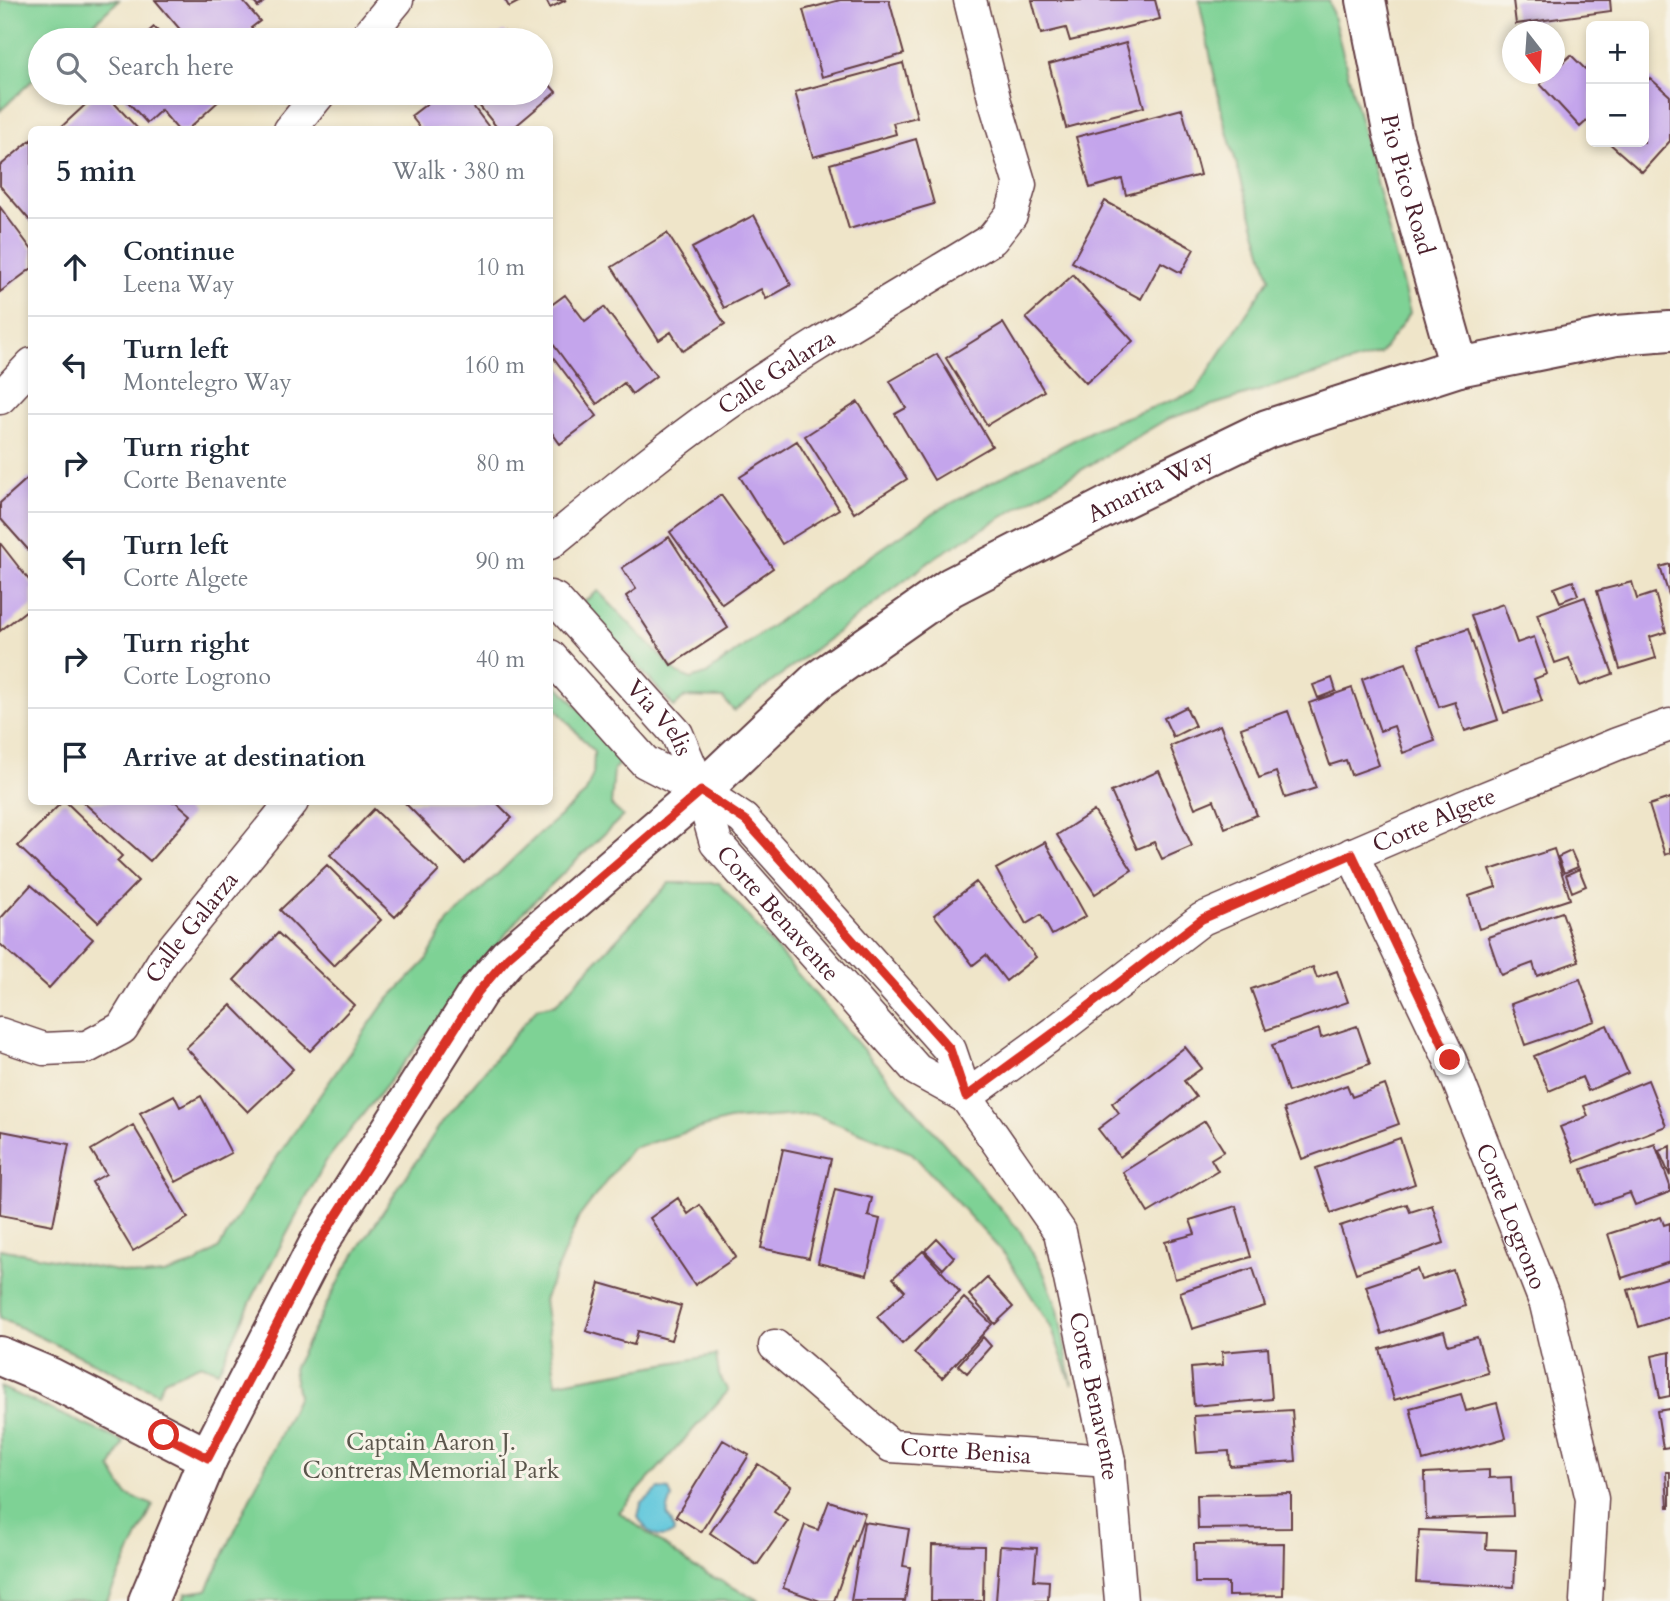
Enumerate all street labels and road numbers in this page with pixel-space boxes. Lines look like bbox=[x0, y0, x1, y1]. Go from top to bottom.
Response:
street label: Pio Pico Road bbox=[1373, 111, 1443, 259]
street label: Calle Galarza bbox=[711, 321, 842, 422]
street label: Amarita Way bbox=[1081, 441, 1219, 531]
street label: Via Velis bbox=[619, 672, 701, 761]
street label: Corte Algete bbox=[1367, 779, 1501, 860]
street label: Corte Benavente bbox=[709, 838, 847, 988]
street label: Calle Galarza bbox=[137, 864, 246, 989]
street label: Corte Logrono bbox=[1468, 1138, 1555, 1294]
street label: Corte Benavente bbox=[1061, 1309, 1127, 1482]
street label: Corte Benisa bbox=[899, 1430, 1033, 1472]

